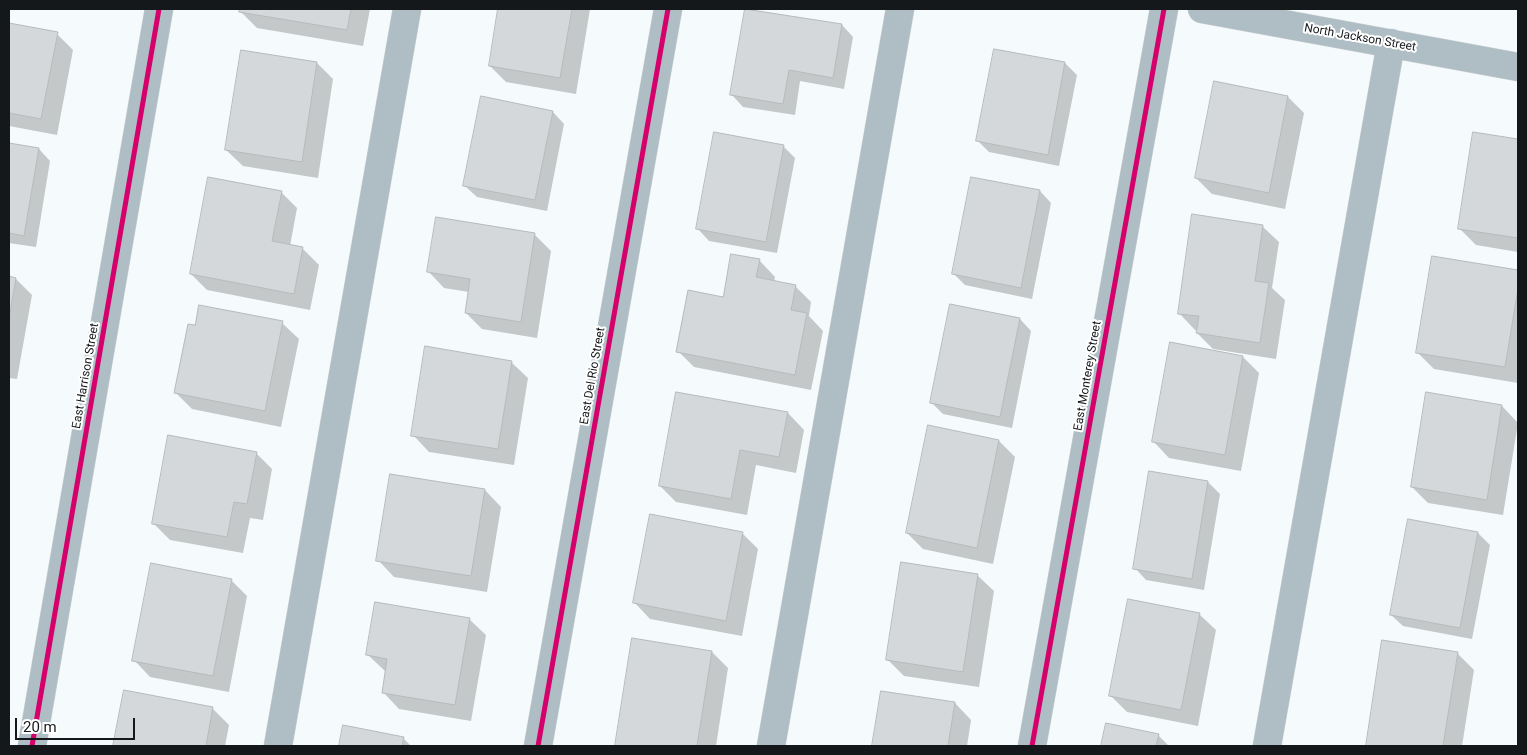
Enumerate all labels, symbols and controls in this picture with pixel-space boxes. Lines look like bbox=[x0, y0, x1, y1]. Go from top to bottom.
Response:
street label: North Jackson Street bbox=[1303, 21, 1417, 55]
street label: East Monterey Street bbox=[1071, 320, 1105, 432]
street label: East Harrison Street bbox=[70, 322, 102, 430]
street label: East Del Rio Street bbox=[577, 326, 609, 426]
scale bar bbox=[18, 708, 138, 740]
text: 20 m bbox=[23, 718, 57, 736]

